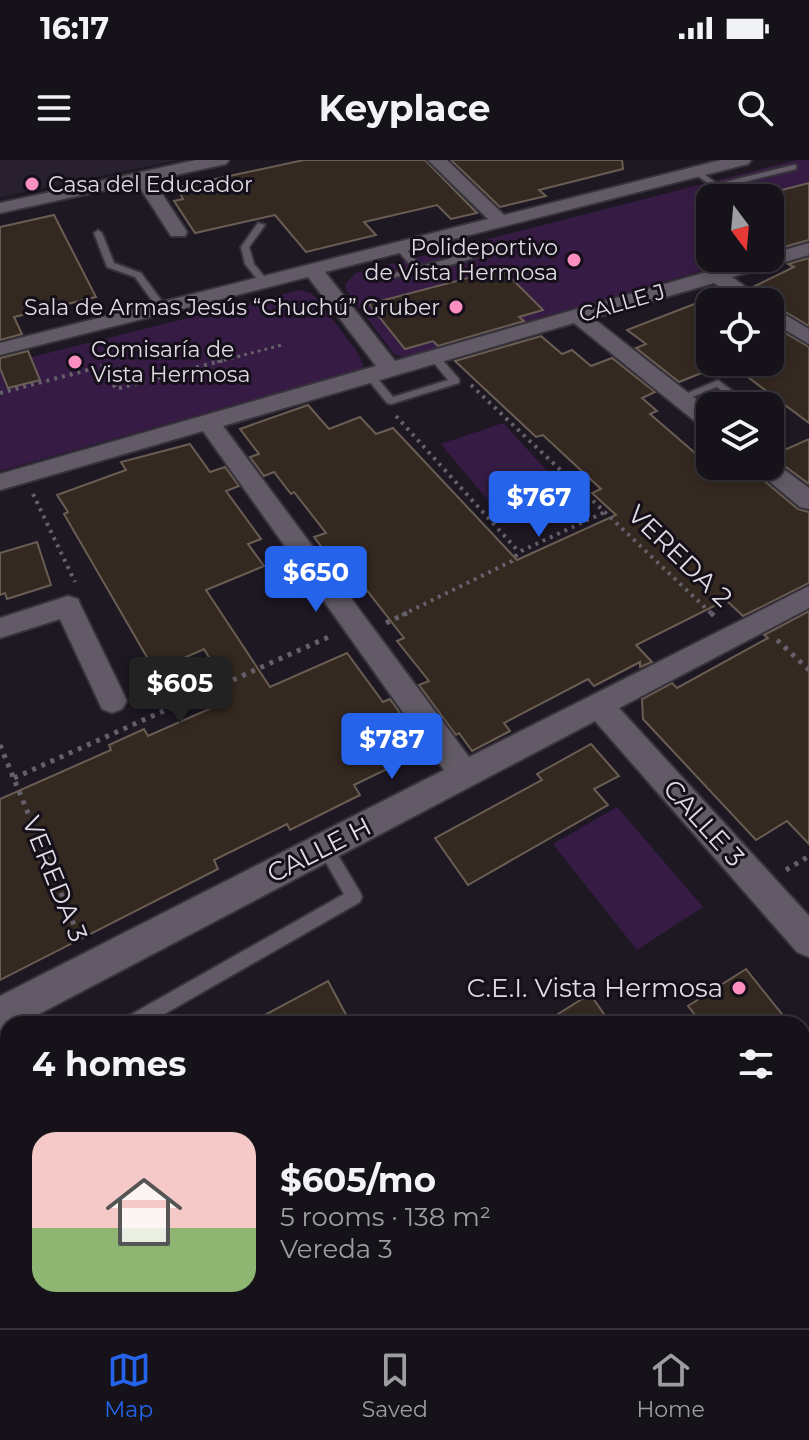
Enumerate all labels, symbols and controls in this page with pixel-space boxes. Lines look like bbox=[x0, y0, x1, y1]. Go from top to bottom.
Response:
text: 16:17 bbox=[40, 10, 109, 47]
icon: menu bbox=[32, 86, 76, 130]
text: Keyplace bbox=[319, 86, 490, 130]
icon: search bbox=[733, 86, 777, 130]
place label: Casa del Educador bbox=[48, 171, 253, 198]
marker: Casa del Educador bbox=[23, 175, 41, 193]
north arrow bbox=[696, 184, 784, 272]
map controls bbox=[696, 184, 784, 480]
place label: Polideportivo de Vista Hermosa bbox=[364, 234, 558, 286]
marker: Polideportivo de Vista Hermosa bbox=[565, 251, 583, 269]
street label: CALLE J bbox=[576, 278, 668, 328]
button: locate bbox=[696, 288, 784, 376]
place label: Sala de Armas Jesús “Chuchú” Gruber bbox=[24, 294, 440, 321]
marker: Sala de Armas Jesús “Chuchú” Gruber bbox=[447, 298, 465, 316]
place label: Comisaría de Vista Hermosa bbox=[91, 336, 251, 388]
marker: Comisaría de Vista Hermosa bbox=[66, 353, 84, 371]
button: layers bbox=[696, 392, 784, 480]
pin: $767 bbox=[492, 471, 586, 539]
text: $767 bbox=[507, 481, 571, 513]
street label: VEREDA 2 bbox=[621, 498, 739, 614]
pin: $650 bbox=[269, 546, 363, 614]
text: $650 bbox=[283, 556, 349, 588]
pin: $605 bbox=[133, 657, 227, 725]
text: $605 bbox=[147, 667, 213, 699]
pin: $787 bbox=[345, 713, 439, 781]
text: $787 bbox=[359, 723, 425, 755]
street label: CALLE 3 bbox=[657, 773, 751, 873]
street label: CALLE H bbox=[262, 810, 376, 890]
street label: VEREDA 3 bbox=[15, 811, 95, 947]
place label: C.E.I. Vista Hermosa bbox=[467, 972, 723, 1004]
marker: C.E.I. Vista Hermosa bbox=[730, 979, 748, 997]
icon: filters bbox=[734, 1042, 778, 1086]
text: 4 homes bbox=[32, 1043, 186, 1085]
text: $605/mo bbox=[280, 1159, 436, 1201]
icon: home bbox=[96, 1164, 192, 1260]
text: 5 rooms · 138 m² bbox=[280, 1201, 491, 1233]
text: Vereda 3 bbox=[280, 1233, 393, 1265]
tab: Map bbox=[104, 1348, 153, 1423]
tab: Saved bbox=[362, 1348, 428, 1423]
tab: Home bbox=[636, 1348, 705, 1423]

